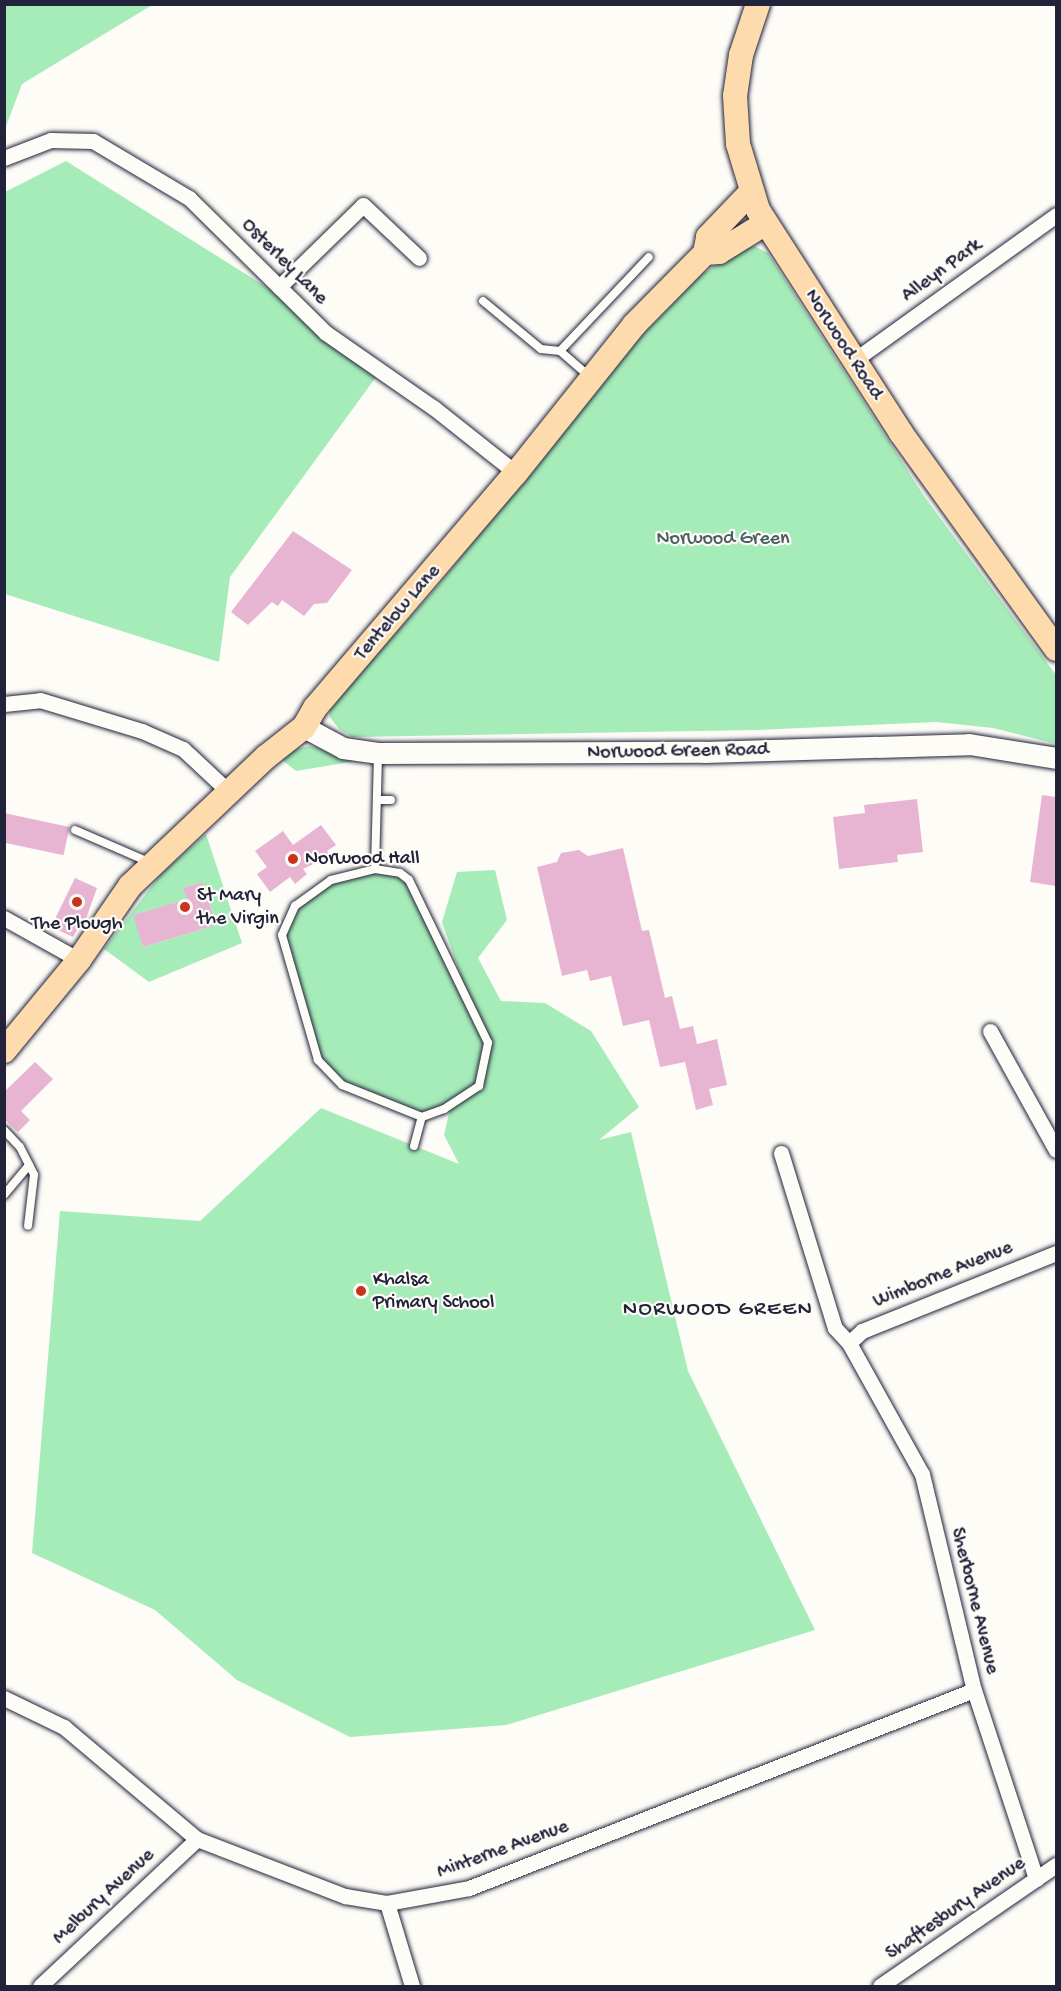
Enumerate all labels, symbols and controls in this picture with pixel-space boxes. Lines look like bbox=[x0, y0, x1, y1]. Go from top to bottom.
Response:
street label: Osterley Lane bbox=[236, 214, 332, 310]
street label: Alleyn Park bbox=[897, 234, 987, 308]
street label: Norwood Road bbox=[798, 285, 888, 405]
park label: Norwood Green bbox=[656, 527, 790, 551]
street label: Tentelow Lane bbox=[350, 560, 446, 666]
street label: Norwood Green Road bbox=[587, 738, 769, 766]
place label: Norwood Hall bbox=[305, 847, 420, 871]
marker: Norwood Hall bbox=[286, 852, 300, 866]
place label: St Mary the Virgin bbox=[197, 884, 279, 931]
marker: The Plough bbox=[70, 895, 84, 909]
marker: St Mary the Virgin bbox=[178, 900, 192, 914]
place label: The Plough bbox=[32, 912, 122, 936]
street label: Wimborne Avenue bbox=[870, 1236, 1016, 1314]
place label: Khalsa Primary School bbox=[373, 1268, 494, 1315]
marker: Khalsa Primary School bbox=[354, 1284, 368, 1298]
district label: NORWOOD GREEN bbox=[623, 1298, 813, 1324]
street label: Sherborne Avenue bbox=[944, 1525, 1004, 1677]
street label: Minterne Avenue bbox=[434, 1815, 572, 1885]
street label: Melbury Avenue bbox=[48, 1844, 160, 1950]
street label: Shaftesbury Avenue bbox=[882, 1852, 1030, 1966]

